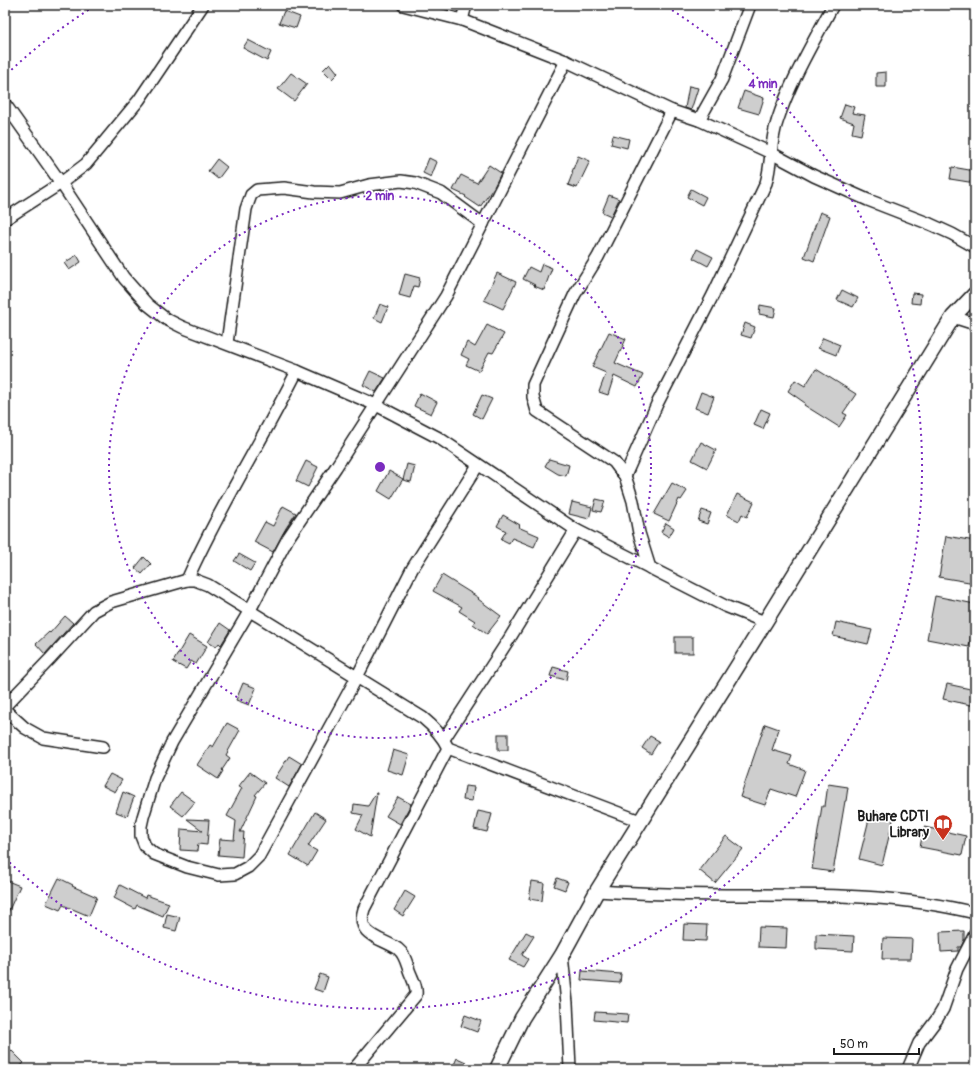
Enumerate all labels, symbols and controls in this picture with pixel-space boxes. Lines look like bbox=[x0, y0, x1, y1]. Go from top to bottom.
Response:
text: 4 min bbox=[747, 77, 778, 92]
text: 2 min bbox=[366, 189, 395, 204]
centre of rings bbox=[373, 460, 387, 474]
place label: Buhare CDTI Library bbox=[857, 808, 929, 841]
library icon: Buhare CDTI Library bbox=[932, 813, 954, 841]
scale bar bbox=[834, 1030, 919, 1056]
text: 50 m bbox=[840, 1037, 868, 1052]

